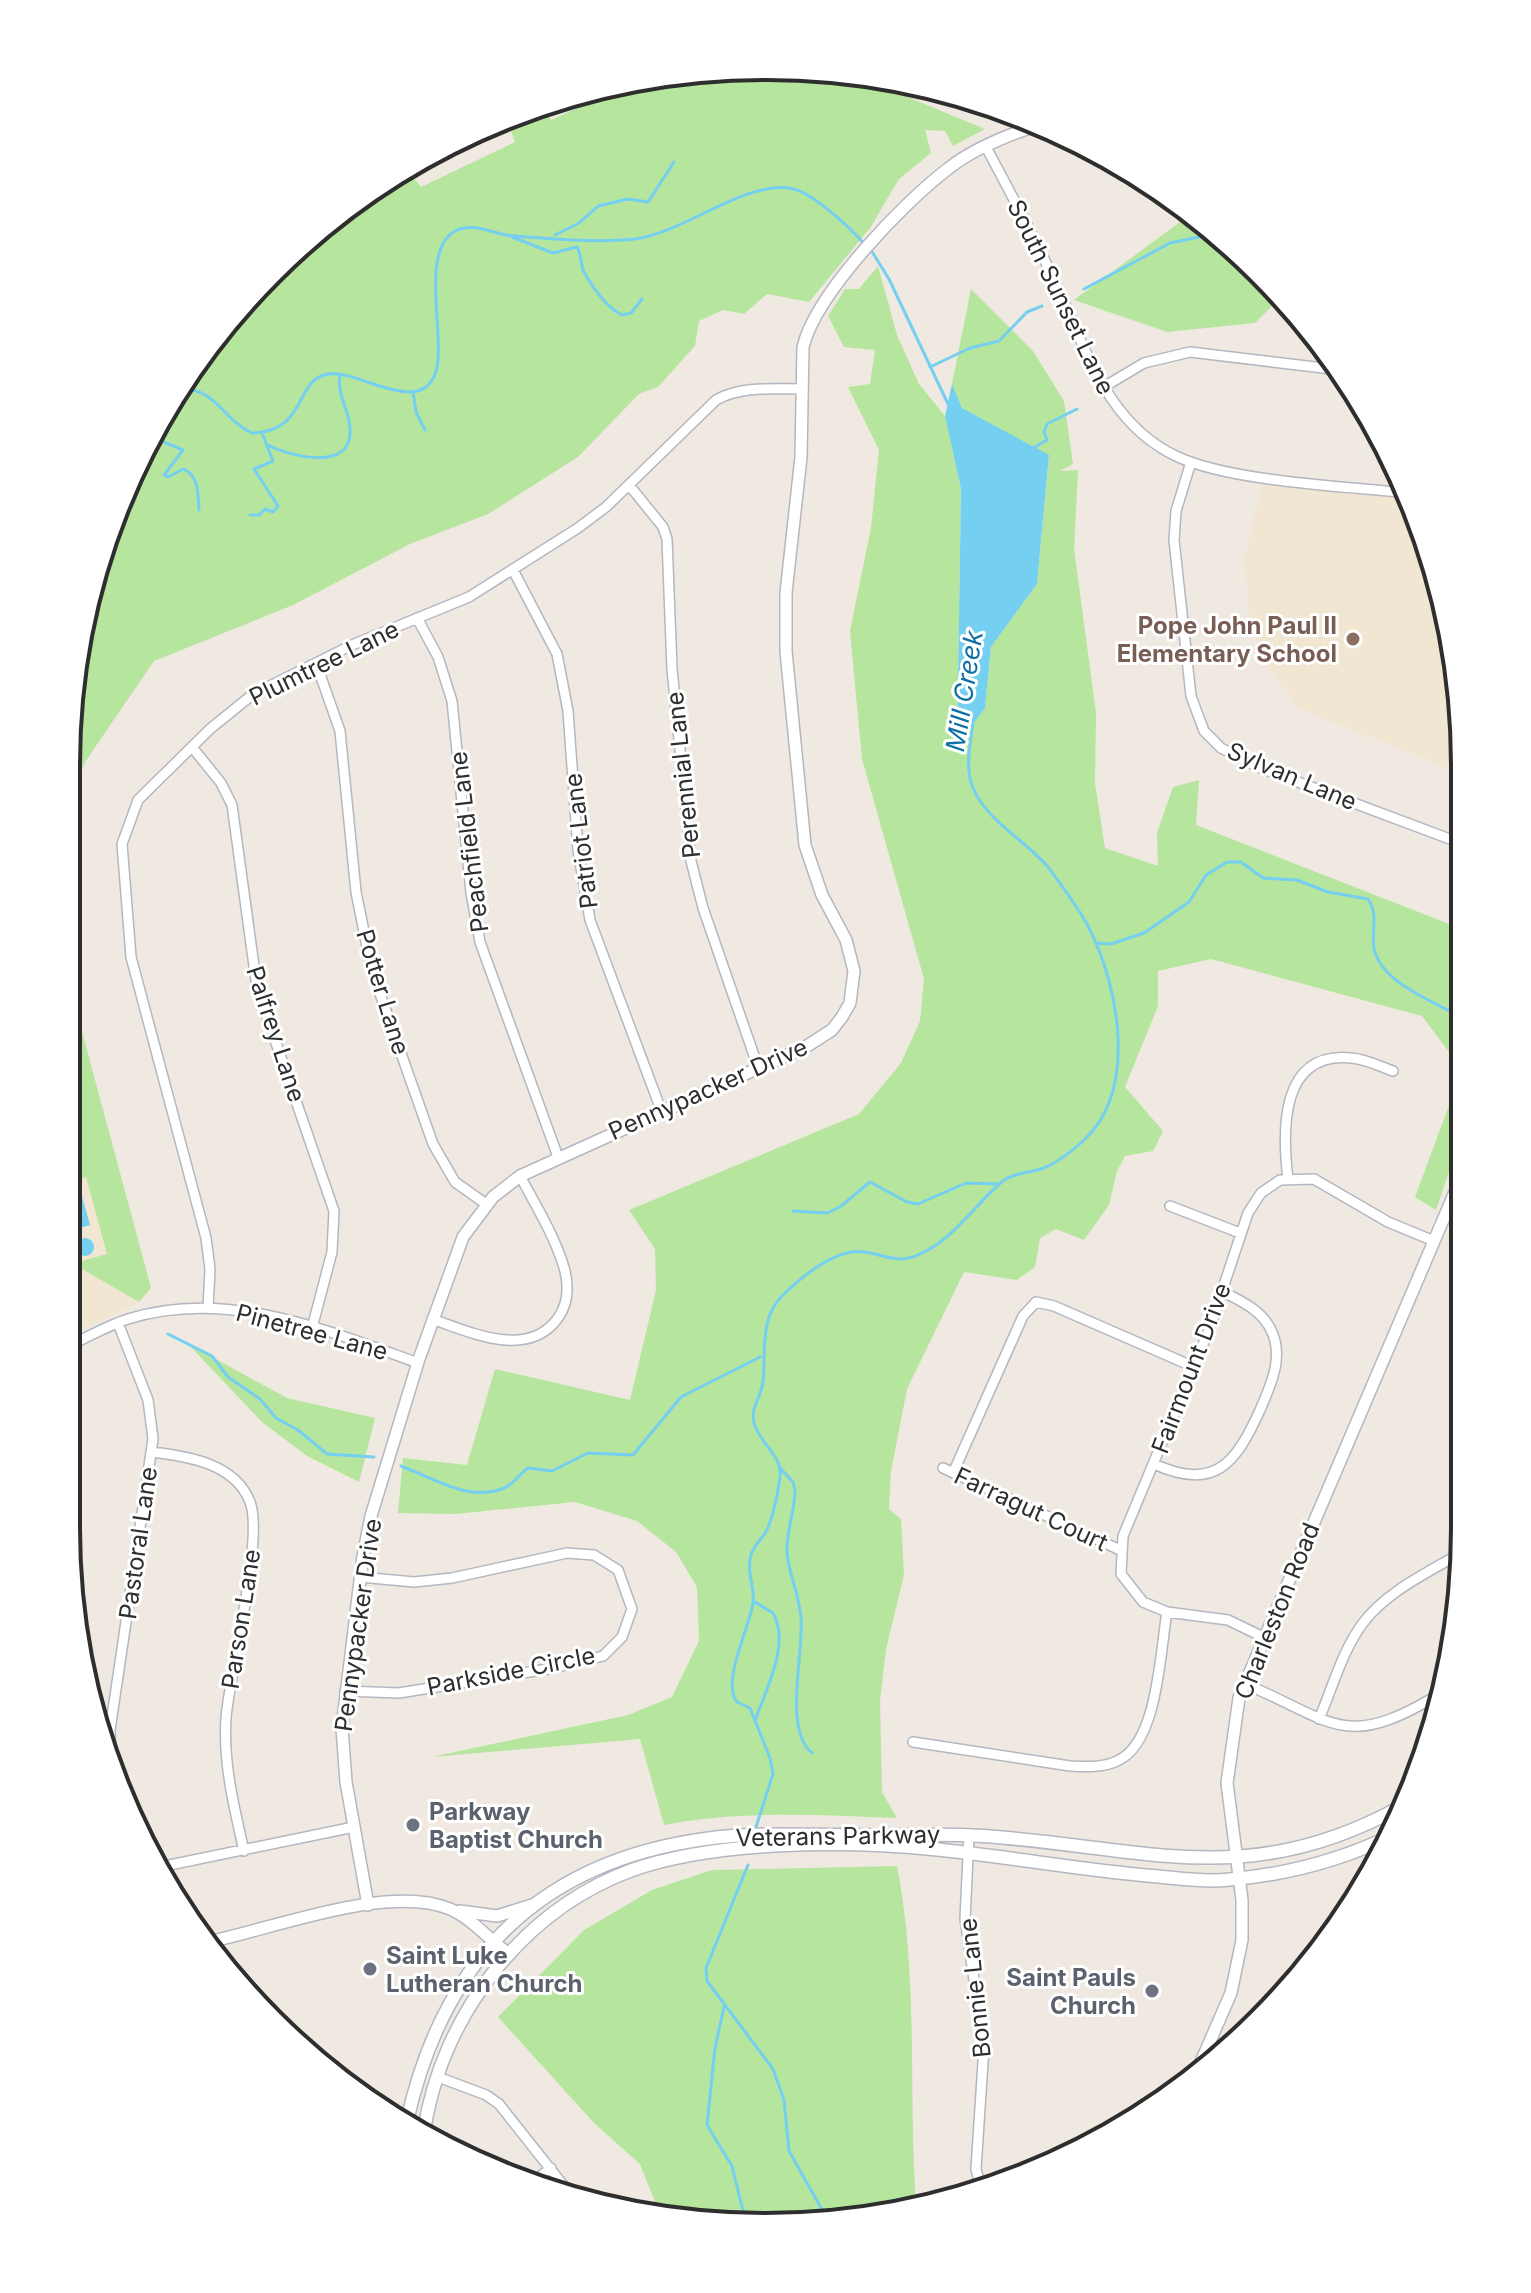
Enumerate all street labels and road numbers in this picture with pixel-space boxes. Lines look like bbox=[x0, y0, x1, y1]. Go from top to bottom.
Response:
street label: South Sunset Lane bbox=[1001, 195, 1121, 399]
street label: Plumtree Lane bbox=[244, 614, 404, 712]
street label: Perennial Lane bbox=[660, 690, 706, 860]
street label: Sylvan Lane bbox=[1223, 736, 1361, 816]
street label: Peachfield Lane bbox=[444, 750, 494, 934]
street label: Patriot Lane bbox=[558, 772, 604, 910]
street label: Potter Lane bbox=[350, 926, 416, 1058]
street label: Palfrey Lane bbox=[240, 962, 312, 1106]
street label: Pennypacker Drive bbox=[604, 1032, 812, 1146]
street label: Fairmount Drive bbox=[1145, 1279, 1237, 1457]
street label: Pinetree Lane bbox=[233, 1298, 391, 1366]
street label: Farragut Court bbox=[950, 1461, 1112, 1557]
street label: Pastoral Lane bbox=[113, 1465, 163, 1621]
street label: Pennypacker Drive bbox=[329, 1517, 387, 1733]
street label: Charleston Road bbox=[1228, 1518, 1326, 1704]
street label: Parson Lane bbox=[216, 1547, 266, 1691]
street label: Parkside Circle bbox=[424, 1640, 598, 1702]
street label: Veterans Parkway bbox=[735, 1820, 941, 1852]
street label: Bonnie Lane bbox=[953, 1917, 997, 2059]

